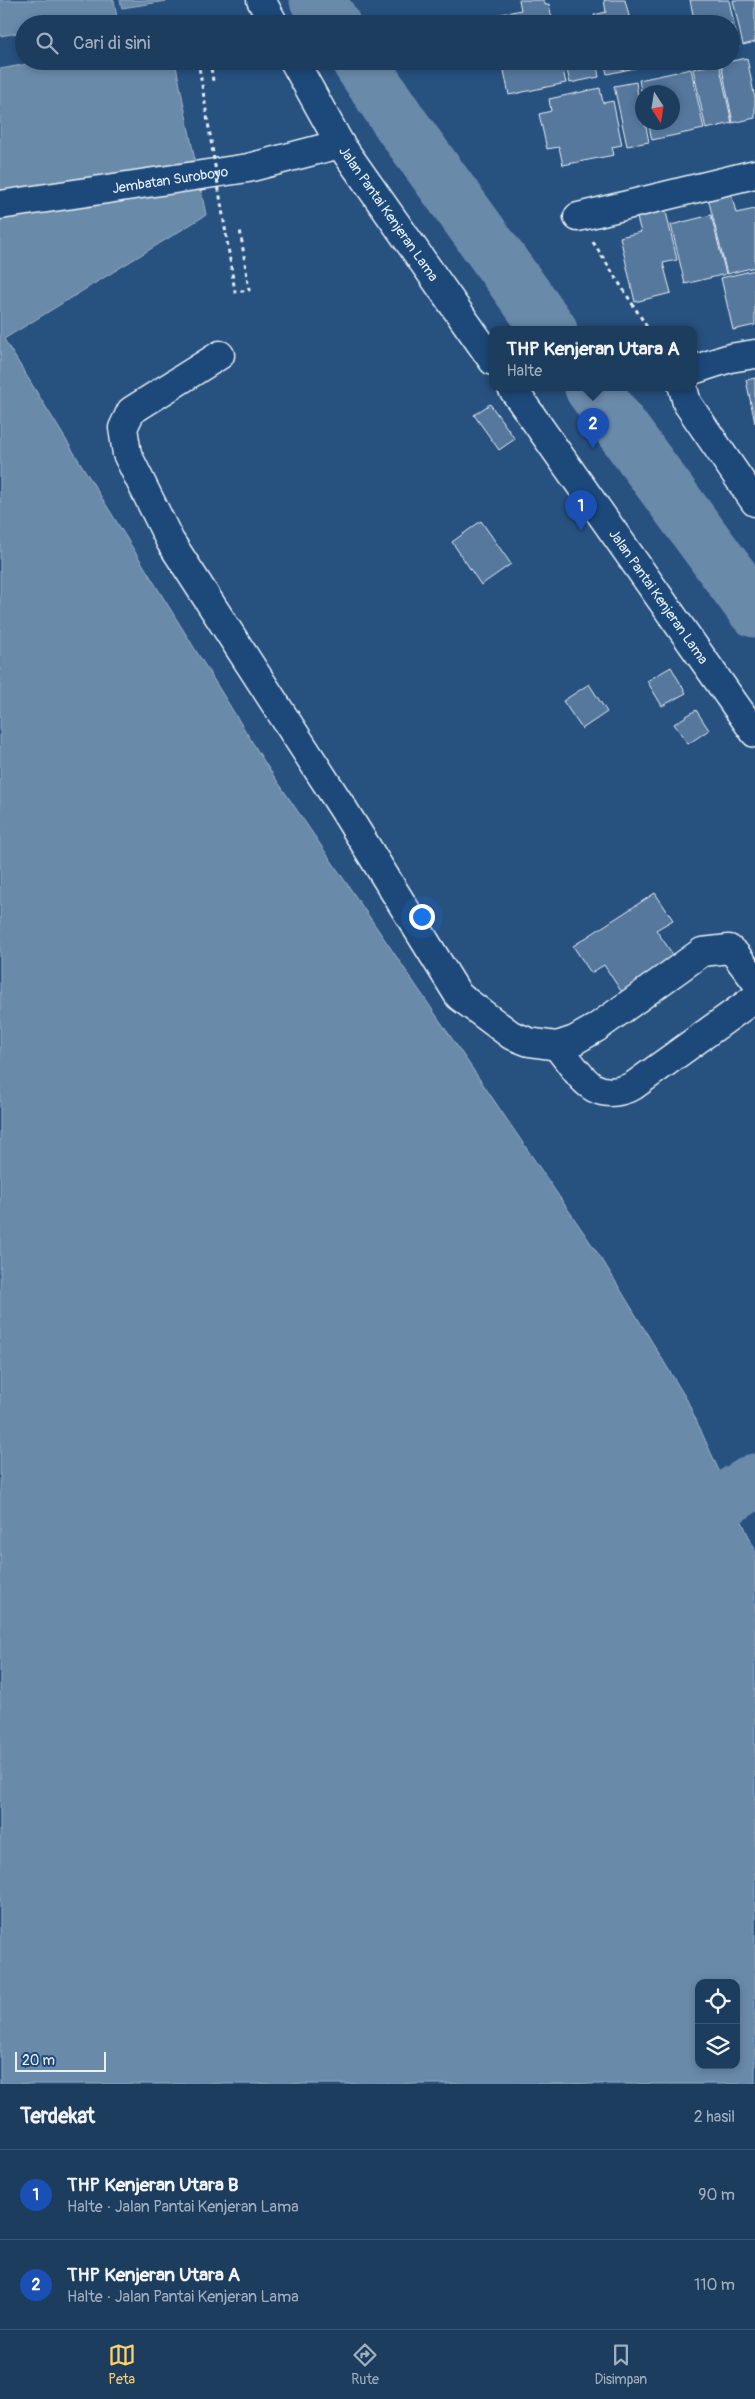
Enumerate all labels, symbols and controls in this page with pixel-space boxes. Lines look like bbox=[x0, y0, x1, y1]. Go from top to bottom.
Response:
search box bbox=[15, 15, 740, 70]
icon: search bbox=[33, 29, 61, 57]
text: Cari di sini bbox=[73, 31, 150, 55]
north arrow bbox=[635, 85, 680, 130]
street label: Jalan Pantai Kenjeran Lama bbox=[336, 143, 442, 284]
street label: Jembatan Suroboyo bbox=[111, 163, 230, 197]
popup bbox=[489, 326, 697, 391]
text: THP Kenjeran Utara A bbox=[506, 337, 680, 361]
text: Halte bbox=[506, 361, 542, 381]
pin: 2 bbox=[577, 408, 609, 449]
pin: 1 bbox=[565, 490, 597, 531]
street label: Jalan Pantai Kenjeran Lama bbox=[606, 526, 712, 667]
your location bbox=[409, 904, 435, 930]
map controls bbox=[695, 1979, 740, 2069]
button: locate bbox=[695, 1979, 740, 2024]
button: layers bbox=[695, 2024, 740, 2069]
scale bar bbox=[15, 2049, 106, 2072]
text: 20 m bbox=[22, 2052, 55, 2069]
text: Terdekat bbox=[20, 2103, 95, 2130]
text: 2 hasil bbox=[694, 2107, 735, 2127]
text: THP Kenjeran Utara B bbox=[67, 2173, 239, 2197]
text: 1 bbox=[33, 2185, 39, 2205]
text: 90 m bbox=[698, 2185, 735, 2205]
text: Halte · Jalan Pantai Kenjeran Lama bbox=[67, 2197, 299, 2217]
text: THP Kenjeran Utara A bbox=[67, 2263, 240, 2287]
text: 2 bbox=[32, 2275, 40, 2295]
text: 110 m bbox=[694, 2275, 735, 2295]
text: Halte · Jalan Pantai Kenjeran Lama bbox=[67, 2287, 299, 2307]
tab: Peta bbox=[108, 2341, 136, 2388]
tab: Rute bbox=[351, 2341, 379, 2388]
tab: Disimpan bbox=[595, 2341, 647, 2388]

